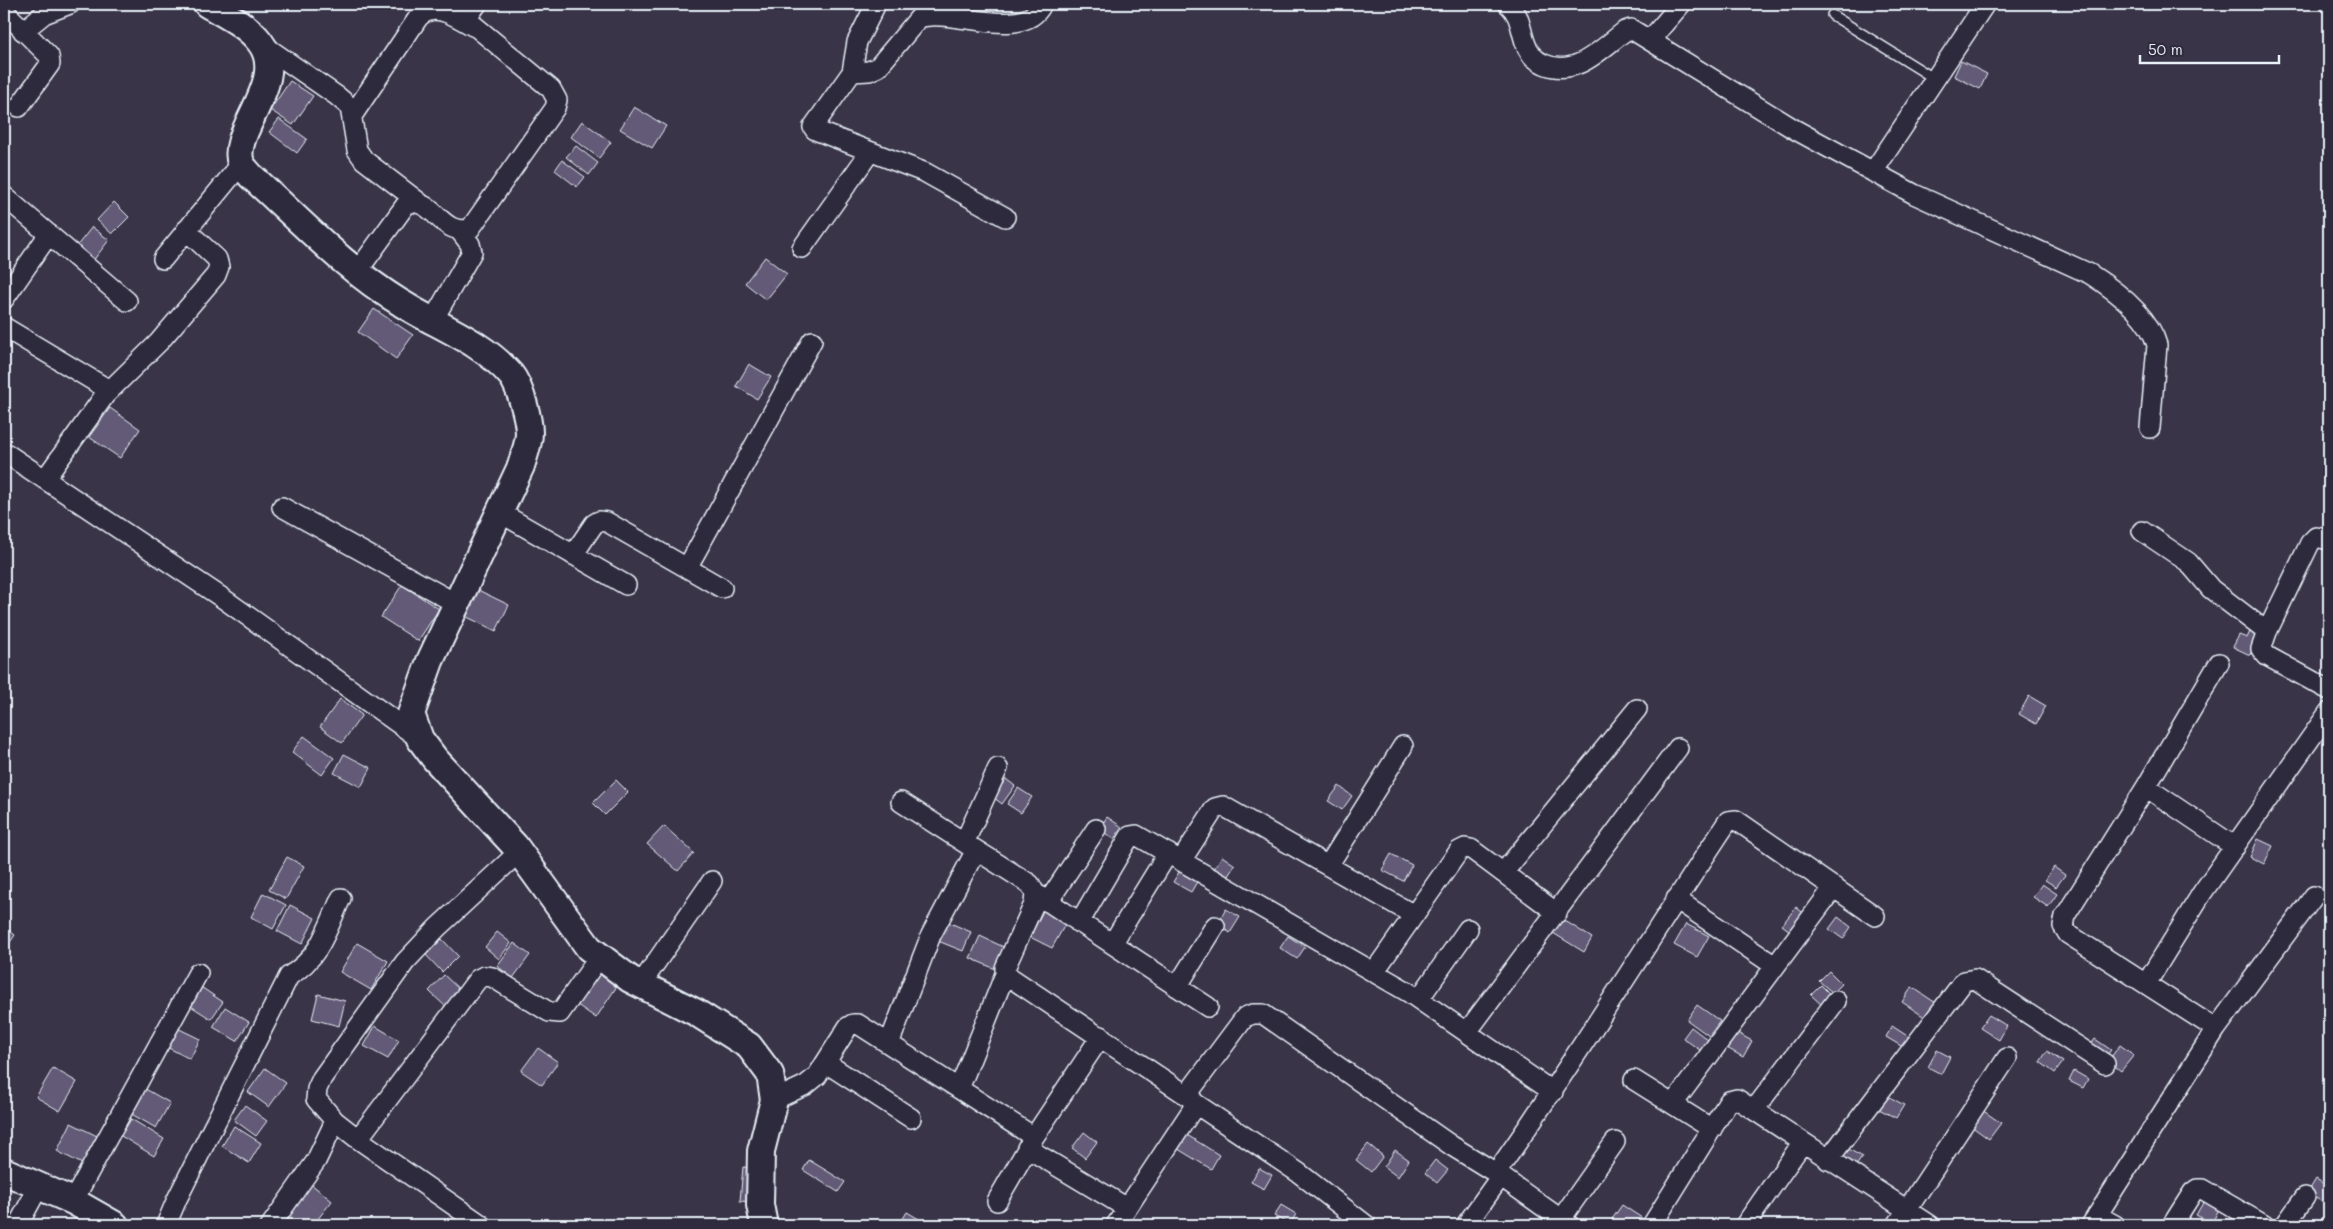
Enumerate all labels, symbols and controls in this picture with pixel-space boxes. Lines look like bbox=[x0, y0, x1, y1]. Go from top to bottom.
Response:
scale bar bbox=[2140, 32, 2279, 64]
text: 50 m bbox=[2148, 39, 2183, 59]

